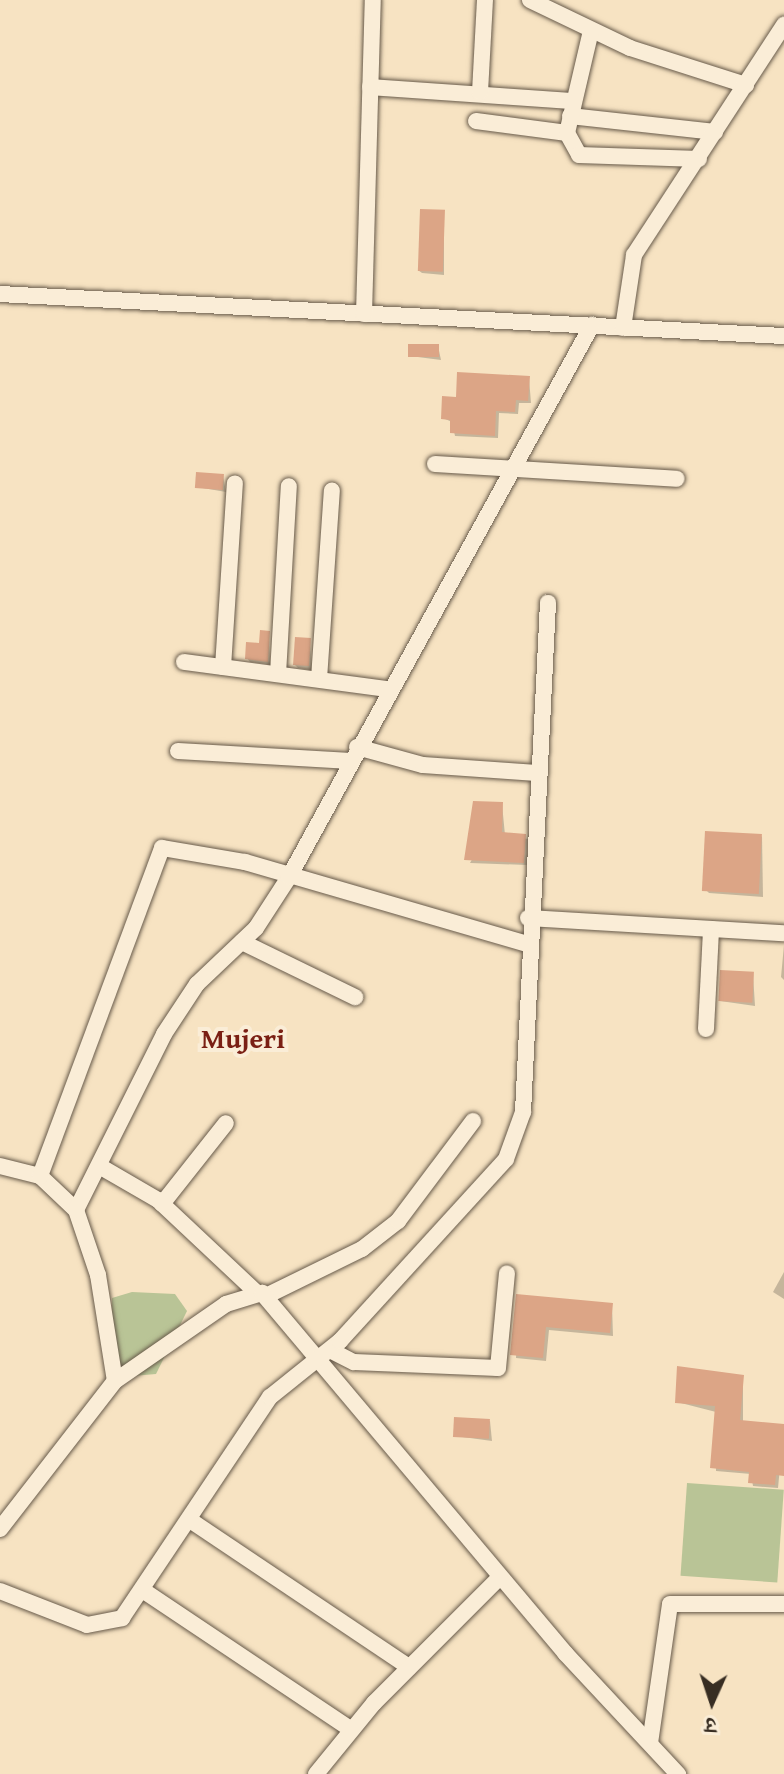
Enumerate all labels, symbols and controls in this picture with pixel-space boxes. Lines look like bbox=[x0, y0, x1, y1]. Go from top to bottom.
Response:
district label: Mujeri bbox=[201, 1021, 285, 1055]
north arrow bbox=[672, 1662, 752, 1742]
text: उ bbox=[704, 1710, 717, 1742]

